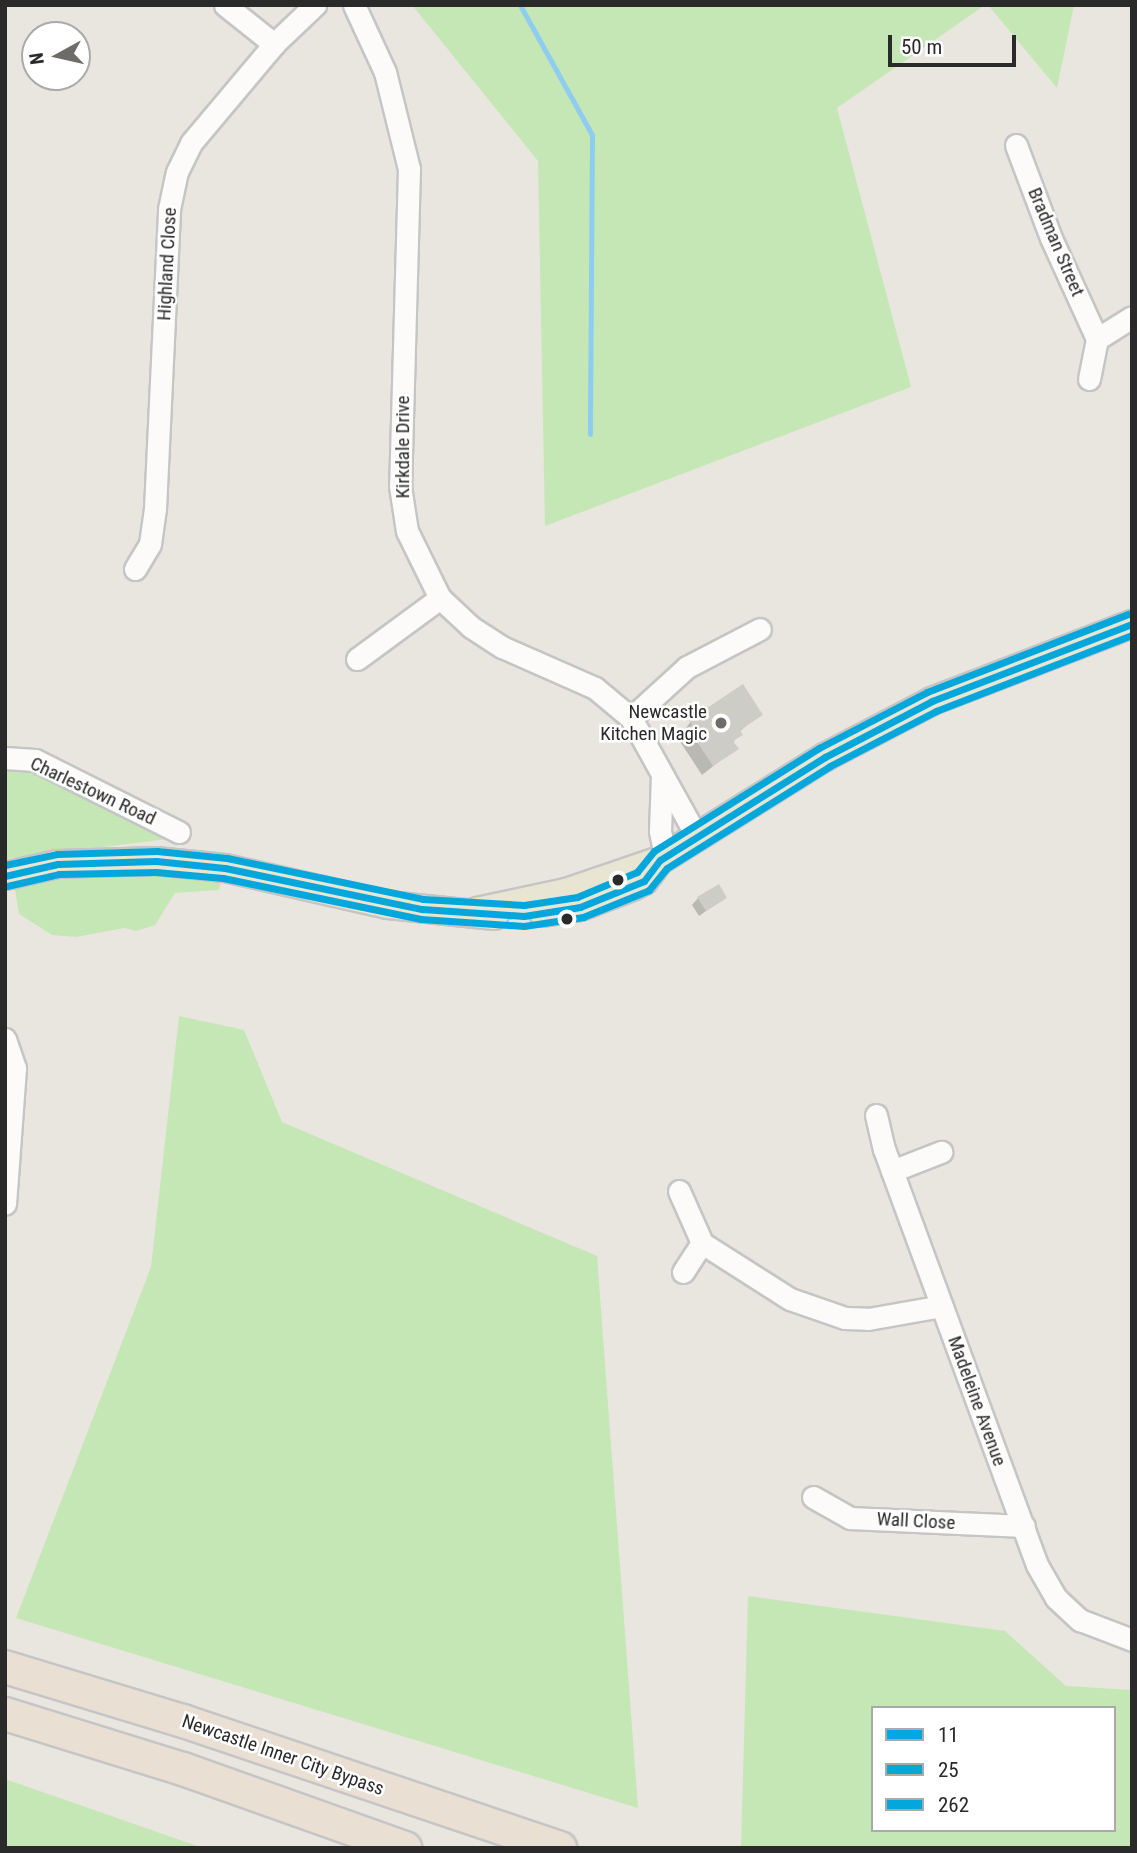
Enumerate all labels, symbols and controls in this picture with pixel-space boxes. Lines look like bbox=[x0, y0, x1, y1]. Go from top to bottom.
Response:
north arrow bbox=[21, 21, 91, 91]
scale bar bbox=[892, 21, 1020, 65]
text: 50 m bbox=[901, 35, 942, 59]
text: N bbox=[24, 51, 49, 66]
street label: Bradman Street bbox=[1023, 184, 1089, 300]
street label: Highland Close bbox=[153, 207, 181, 321]
street label: Kirkdale Drive bbox=[392, 396, 414, 498]
place label: Newcastle Kitchen Magic bbox=[600, 701, 707, 745]
marker: Newcastle Kitchen Magic bbox=[713, 715, 729, 731]
street label: Charlestown Road bbox=[27, 752, 159, 830]
unlabelled marker bbox=[611, 873, 625, 887]
unlabelled marker bbox=[560, 912, 574, 926]
street label: Madeleine Avenue bbox=[943, 1333, 1011, 1469]
street label: Wall Close bbox=[876, 1508, 956, 1534]
legend bbox=[871, 1706, 1116, 1832]
street label: Newcastle Inner City Bypass bbox=[179, 1710, 387, 1800]
text: 11 bbox=[938, 1723, 959, 1747]
text: 25 bbox=[938, 1758, 959, 1782]
text: 262 bbox=[938, 1793, 969, 1817]

